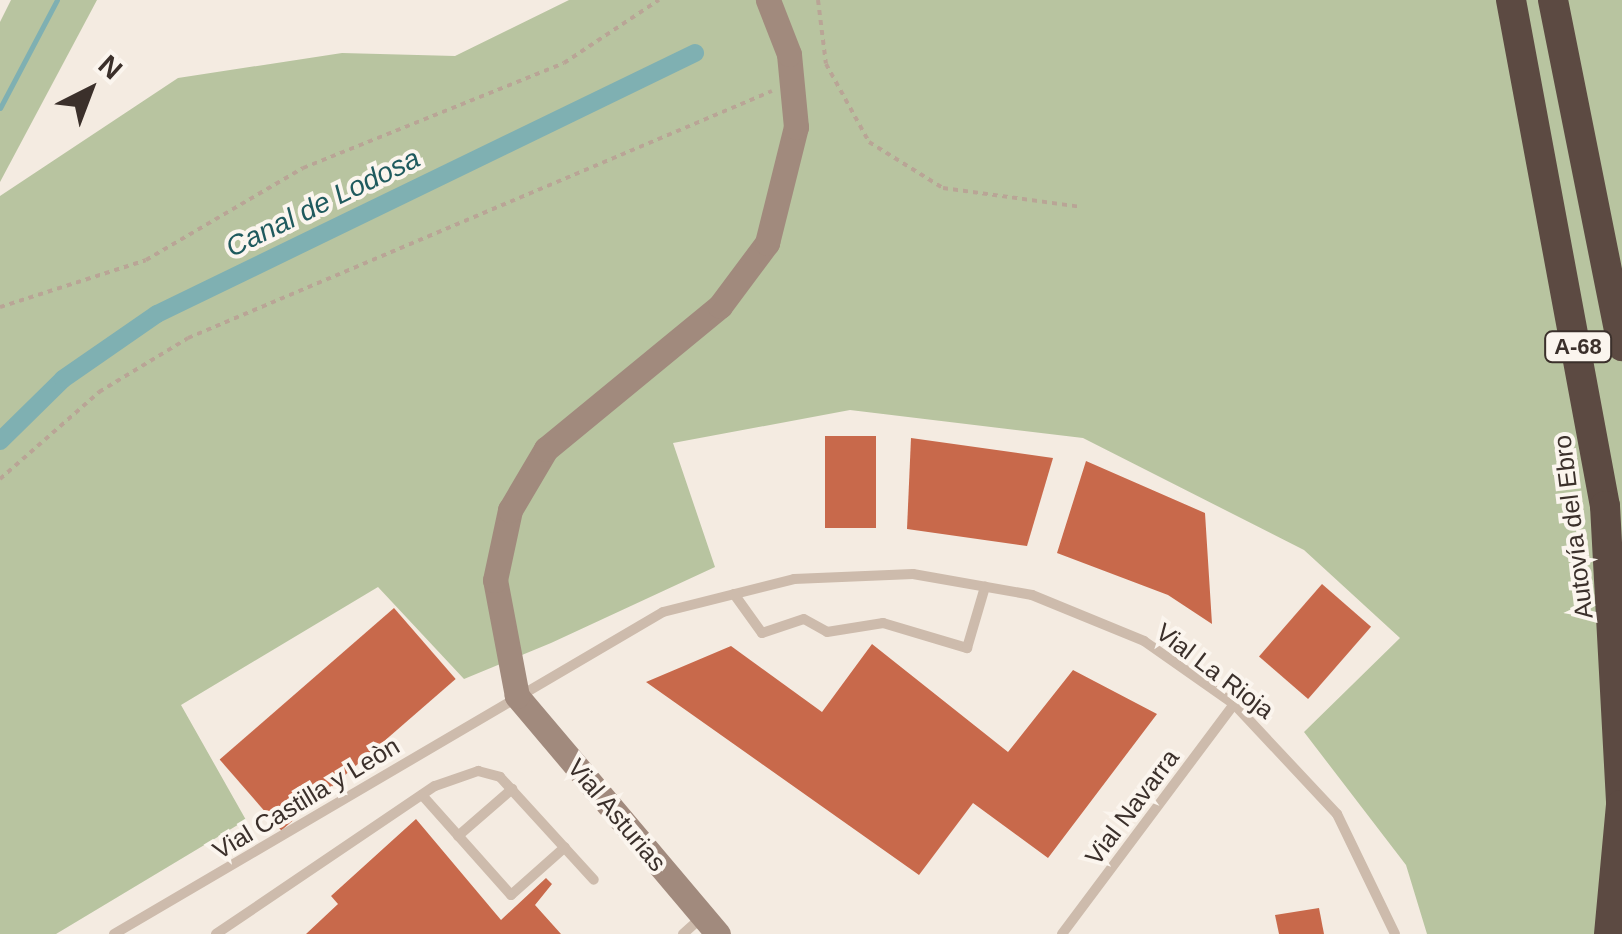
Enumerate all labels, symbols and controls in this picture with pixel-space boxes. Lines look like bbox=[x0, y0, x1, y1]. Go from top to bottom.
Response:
north arrow bbox=[40, 40, 140, 140]
text: N bbox=[93, 49, 128, 86]
water label: Canal de Lodosa bbox=[220, 141, 426, 265]
road number: A-68 bbox=[1543, 330, 1613, 364]
street label: Autovía del Ebro bbox=[1547, 433, 1599, 621]
street label: Vial La Rioja bbox=[1150, 617, 1280, 725]
street label: Vial Castilla y Leòn bbox=[207, 731, 405, 865]
street label: Vial Navarra bbox=[1079, 743, 1185, 871]
street label: Vial Asturias bbox=[561, 752, 673, 878]

